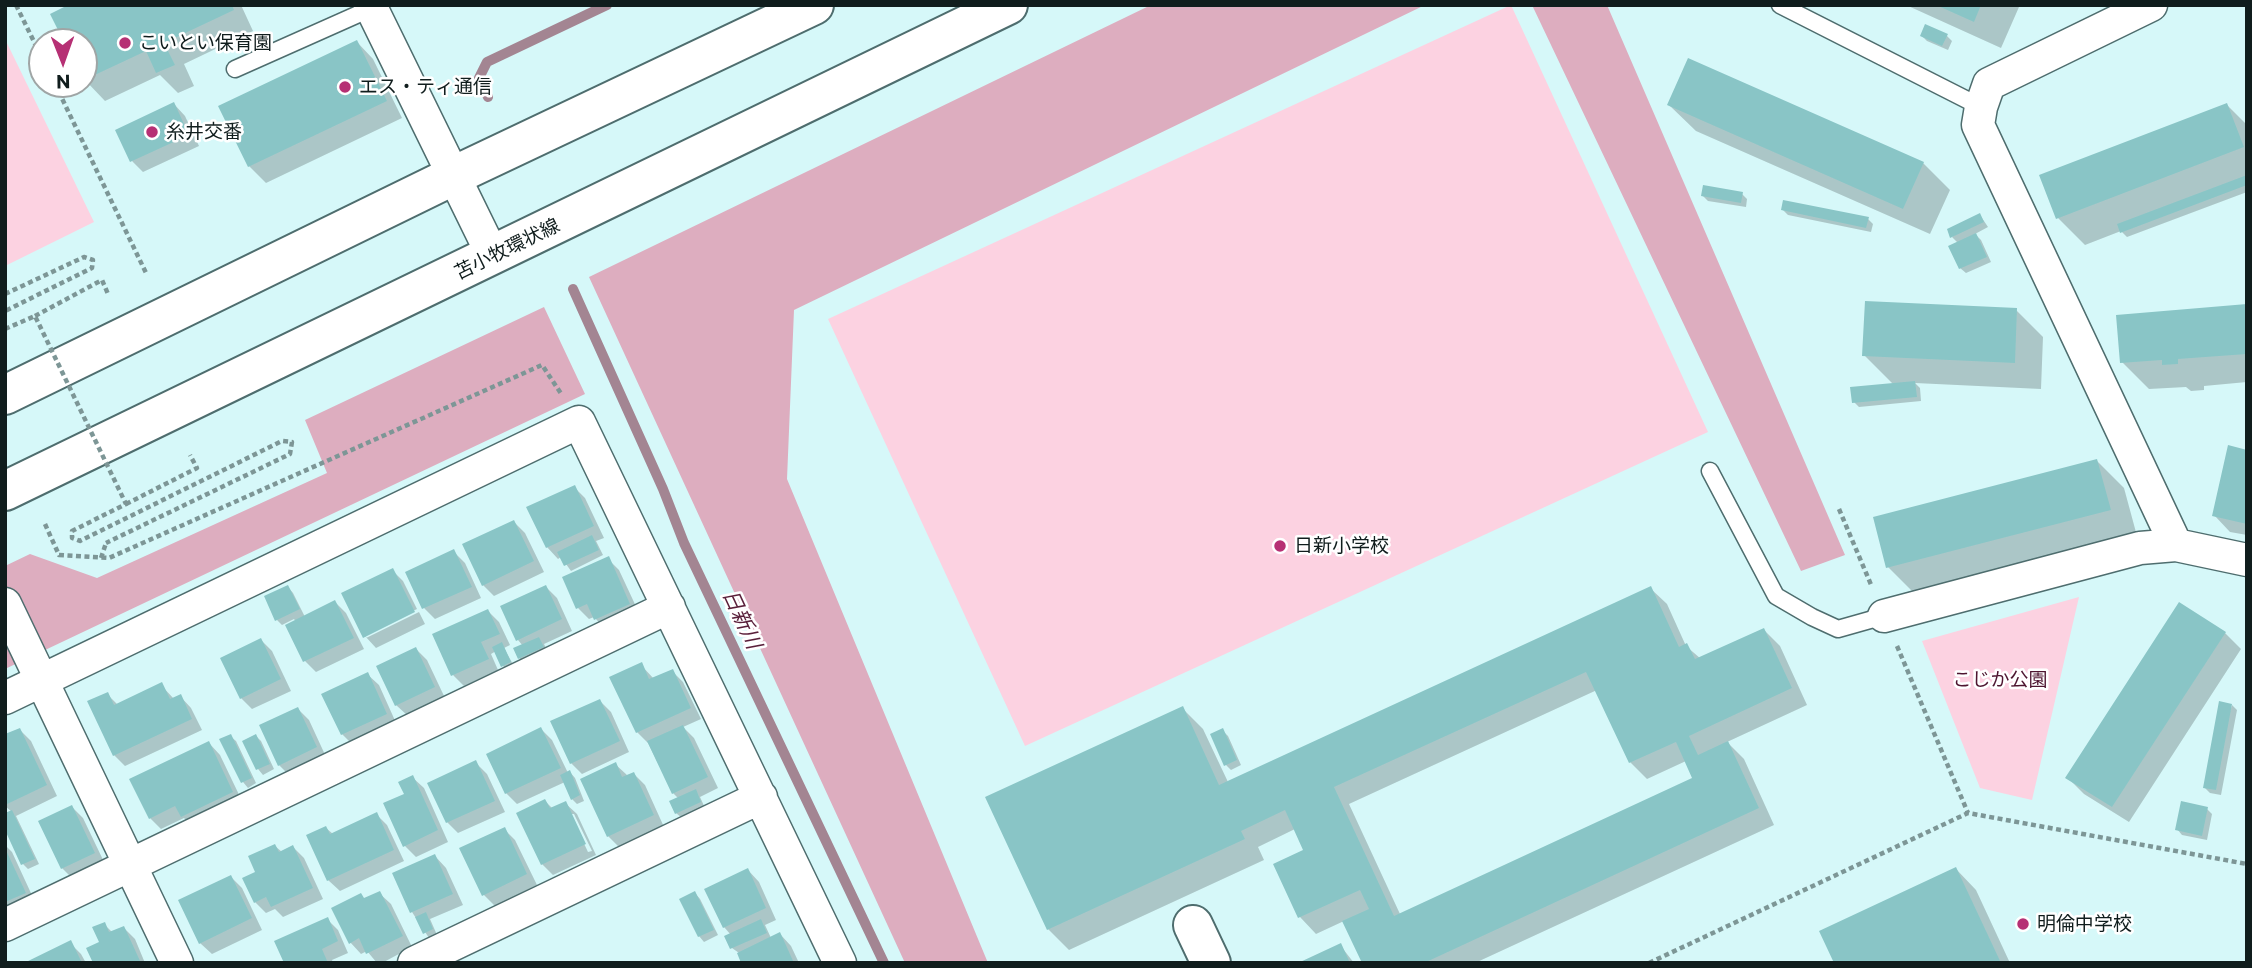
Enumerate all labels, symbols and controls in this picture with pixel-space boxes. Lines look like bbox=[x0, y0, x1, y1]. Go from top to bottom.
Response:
north arrow bbox=[28, 28, 98, 98]
place label: こいとい保育園 bbox=[139, 32, 272, 54]
marker: こいとい保育園 bbox=[117, 35, 133, 51]
text: N bbox=[56, 71, 71, 94]
place label: エス・ティ通信 bbox=[359, 76, 492, 98]
marker: エス・ティ通信 bbox=[337, 79, 353, 95]
place label: 糸井交番 bbox=[166, 121, 242, 143]
marker: 糸井交番 bbox=[144, 124, 160, 140]
street label: 苫小牧環状線 bbox=[451, 214, 563, 284]
place label: 日新小学校 bbox=[1294, 535, 1389, 557]
marker: 日新小学校 bbox=[1272, 538, 1288, 554]
water label: 日新川 bbox=[717, 585, 767, 653]
park label: こじか公園 bbox=[1953, 669, 2047, 691]
place label: 明倫中学校 bbox=[2037, 913, 2132, 935]
marker: 明倫中学校 bbox=[2015, 916, 2031, 932]

